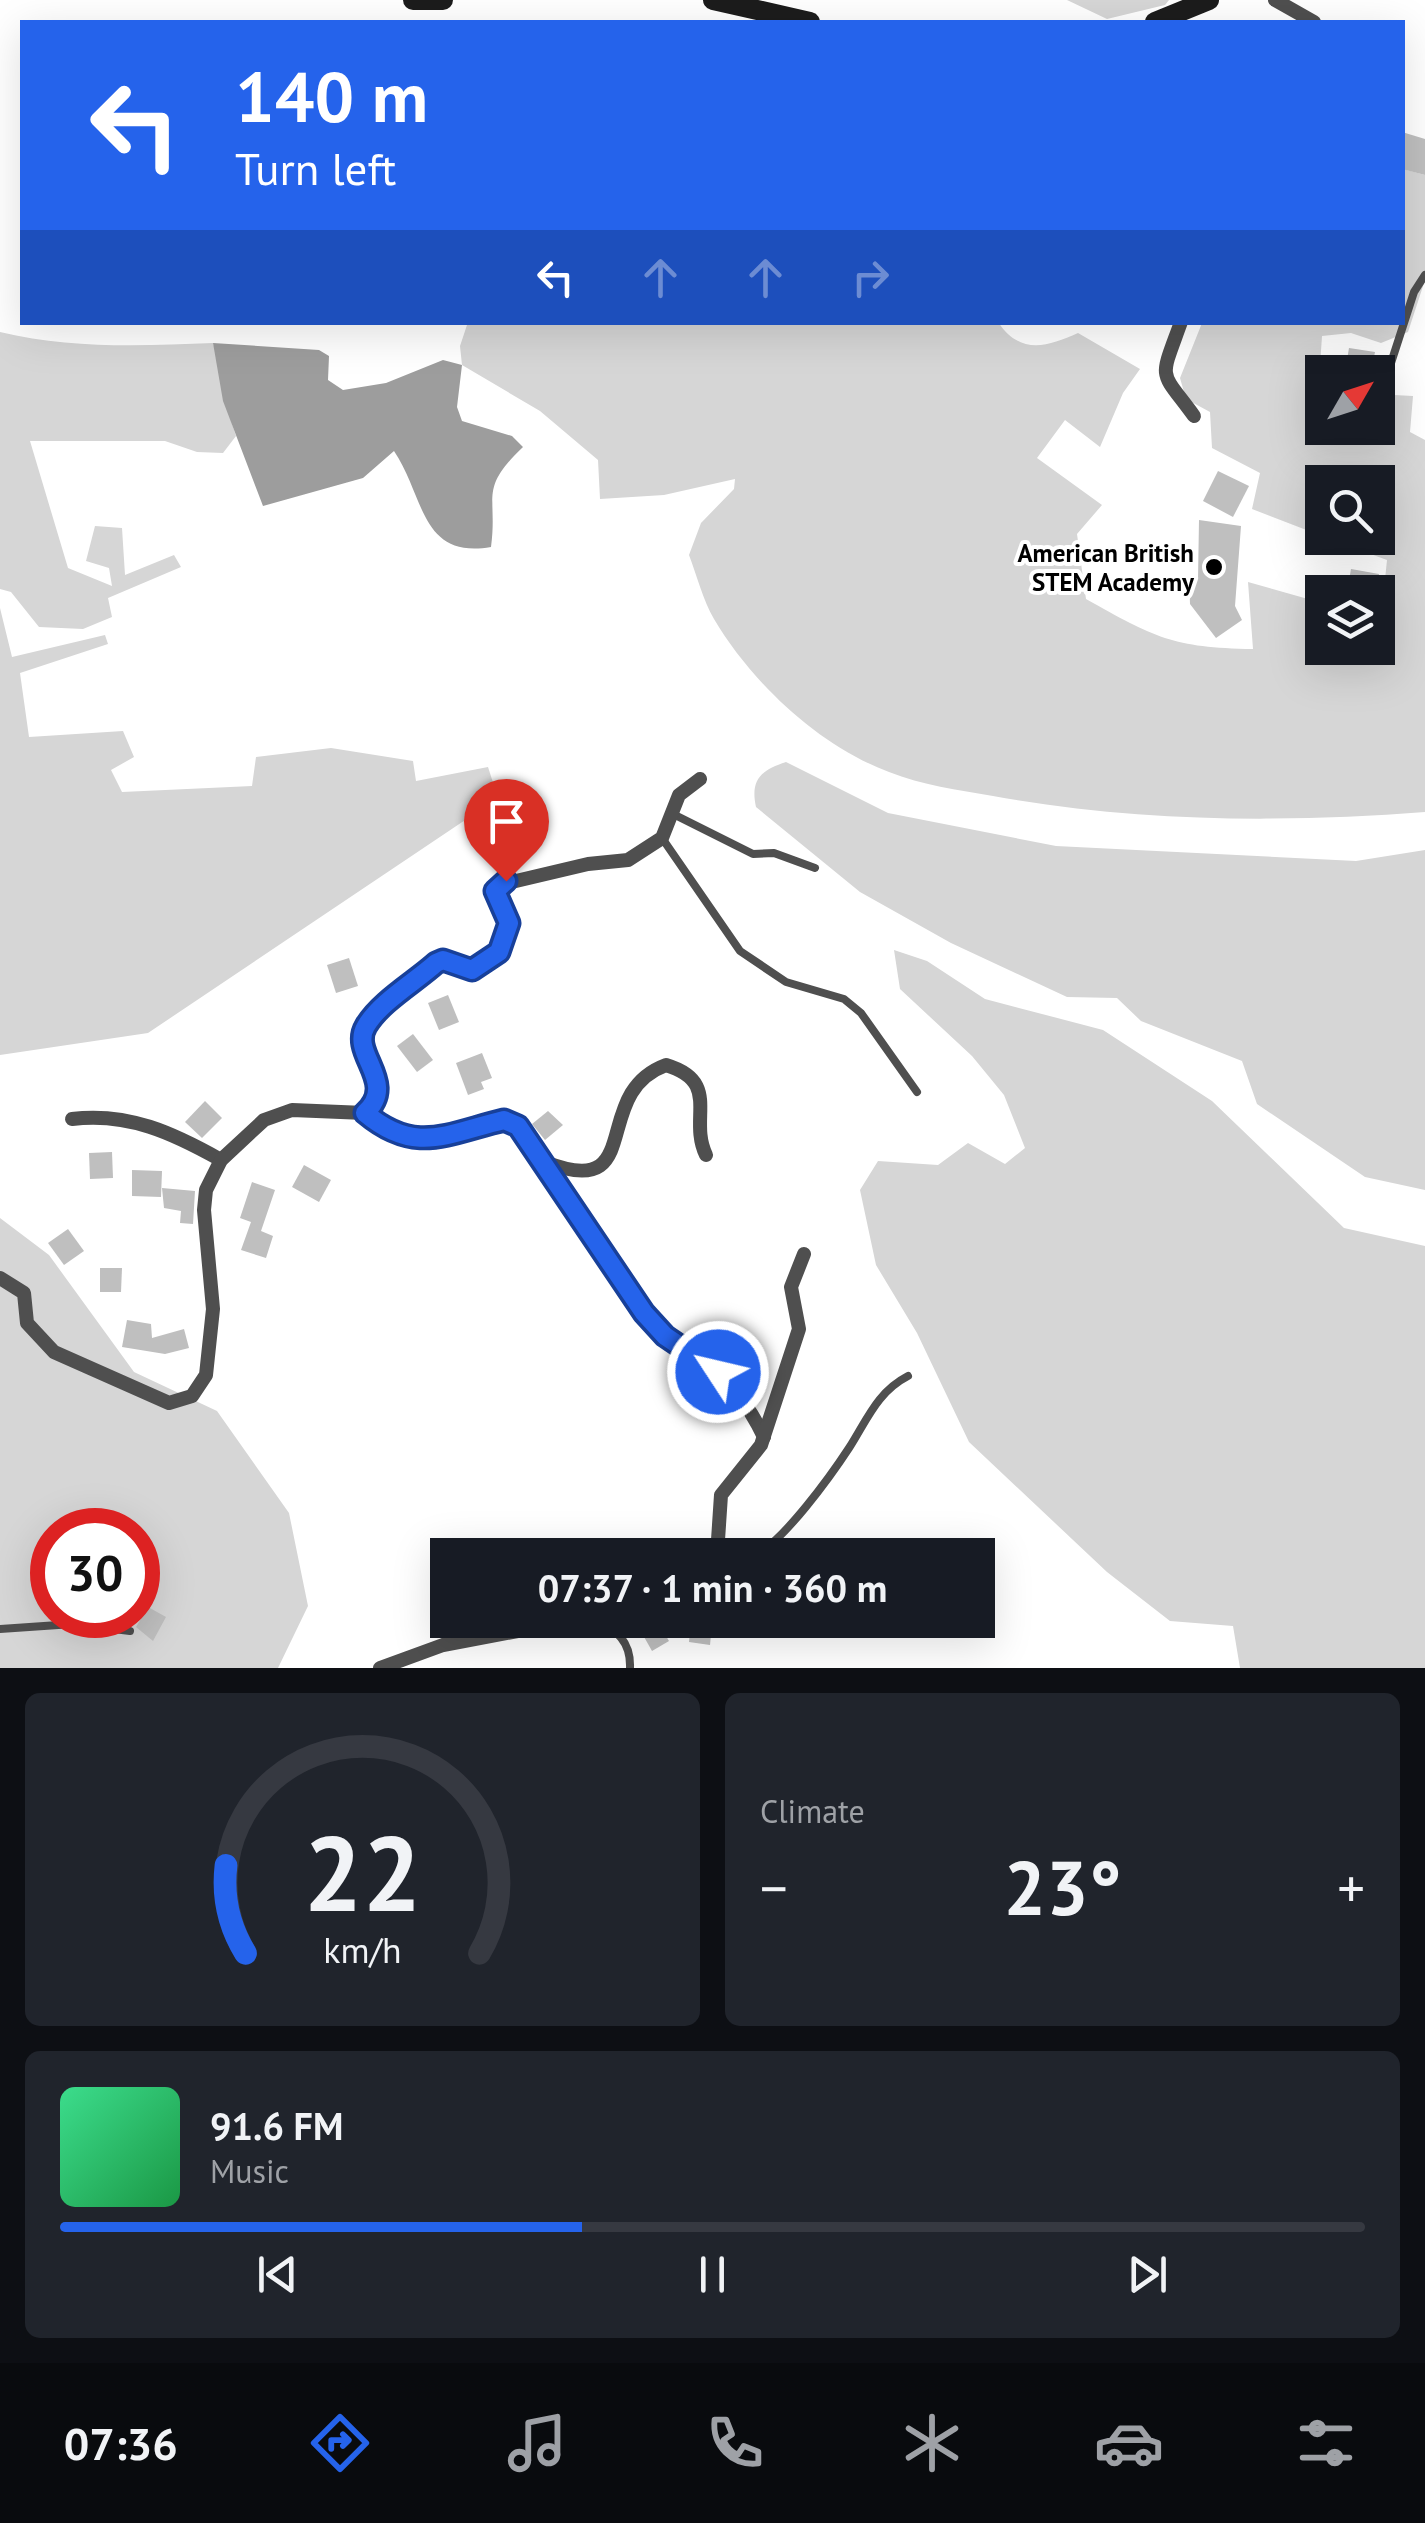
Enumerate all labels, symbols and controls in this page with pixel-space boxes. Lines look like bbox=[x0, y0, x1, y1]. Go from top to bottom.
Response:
text: 140 m bbox=[235, 51, 428, 141]
icon: left bbox=[70, 60, 200, 190]
text: Turn left bbox=[235, 139, 396, 197]
icon: left bbox=[528, 250, 583, 305]
icon: ahead bbox=[633, 250, 688, 305]
icon: ahead bbox=[738, 250, 793, 305]
icon: right bbox=[843, 250, 898, 305]
north arrow bbox=[1305, 355, 1395, 445]
map controls bbox=[1305, 355, 1395, 665]
button: search bbox=[1305, 465, 1395, 555]
place label: American British STEM Academy bbox=[1017, 537, 1195, 598]
marker: American British STEM Academy bbox=[1203, 556, 1225, 578]
button: layers bbox=[1305, 575, 1395, 665]
pin bbox=[464, 779, 549, 882]
icon: arrive bbox=[479, 794, 534, 849]
position arrow bbox=[666, 1320, 770, 1424]
speed limit sign: 30 bbox=[30, 1508, 160, 1638]
text: 07:37 · 1 min · 360 m bbox=[538, 1563, 887, 1612]
text: Climate bbox=[760, 1790, 865, 1832]
text: 22 bbox=[304, 1805, 421, 1940]
text: 23° bbox=[1004, 1839, 1121, 1936]
text: − bbox=[760, 1852, 788, 1923]
text: + bbox=[1337, 1852, 1365, 1923]
text: km/h bbox=[323, 1927, 402, 1973]
text: 91.6 FM bbox=[210, 2101, 343, 2150]
text: Music bbox=[210, 2150, 289, 2192]
icon: previous bbox=[250, 2247, 305, 2302]
icon: pause bbox=[685, 2247, 740, 2302]
icon: next bbox=[1120, 2247, 1175, 2302]
icon: directions bbox=[305, 2408, 375, 2478]
icon: music bbox=[502, 2408, 572, 2478]
icon: phone bbox=[700, 2408, 770, 2478]
icon: climate bbox=[897, 2408, 967, 2478]
icon: car bbox=[1094, 2408, 1164, 2478]
icon: filters bbox=[1291, 2408, 1361, 2478]
text: 07:36 bbox=[64, 2414, 178, 2472]

